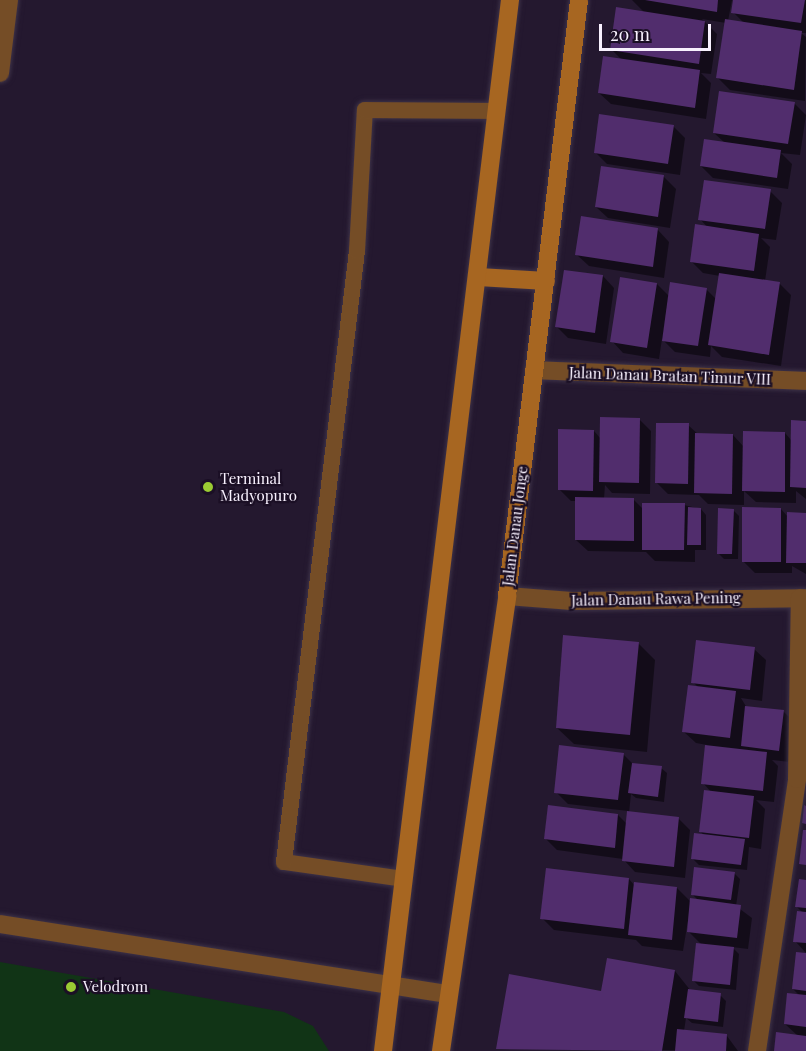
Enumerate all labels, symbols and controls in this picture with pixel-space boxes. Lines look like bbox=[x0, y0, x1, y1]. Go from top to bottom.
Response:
scale bar bbox=[602, 12, 714, 50]
text: 20 m bbox=[610, 22, 650, 46]
street label: Jalan Danau Bratan Timur VIII bbox=[568, 363, 772, 389]
street label: Jalan Danau Jonge bbox=[499, 465, 531, 587]
place label: Terminal Madyopuro bbox=[220, 469, 297, 504]
marker: Terminal Madyopuro bbox=[201, 480, 215, 494]
street label: Jalan Danau Rawa Pening bbox=[571, 589, 741, 609]
place label: Velodrom bbox=[83, 978, 148, 996]
marker: Velodrom bbox=[64, 980, 78, 994]

